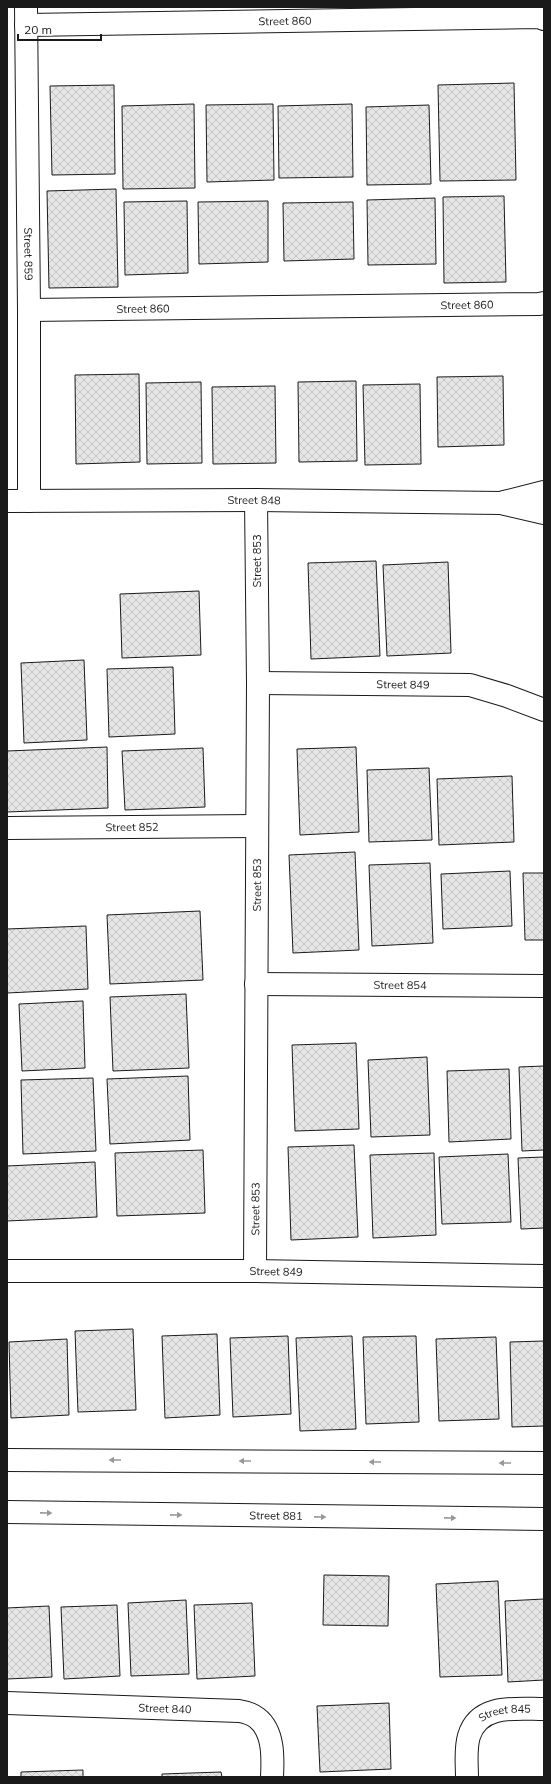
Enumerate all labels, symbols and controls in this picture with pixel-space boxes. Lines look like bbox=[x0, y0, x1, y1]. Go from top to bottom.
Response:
street label: Street 860 bbox=[258, 14, 312, 28]
scale bar bbox=[18, 16, 101, 42]
text: 20 m bbox=[24, 22, 52, 37]
street label: Street 859 bbox=[21, 227, 36, 281]
street label: Street 860 bbox=[440, 298, 494, 312]
street label: Street 860 bbox=[116, 301, 170, 316]
street label: Street 848 bbox=[227, 493, 281, 507]
street label: Street 853 bbox=[250, 534, 264, 588]
street label: Street 849 bbox=[376, 677, 430, 692]
street label: Street 852 bbox=[105, 820, 159, 834]
street label: Street 853 bbox=[250, 858, 264, 912]
street label: Street 854 bbox=[373, 978, 427, 992]
street label: Street 853 bbox=[248, 1182, 262, 1236]
street label: Street 849 bbox=[249, 1264, 303, 1279]
one-way arrow bbox=[108, 1457, 121, 1463]
one-way arrow bbox=[238, 1458, 251, 1464]
one-way arrow bbox=[368, 1459, 381, 1465]
one-way arrow bbox=[498, 1460, 511, 1466]
street label: Street 881 bbox=[249, 1508, 303, 1523]
one-way arrow bbox=[40, 1509, 52, 1516]
one-way arrow bbox=[170, 1512, 183, 1518]
one-way arrow bbox=[314, 1514, 327, 1520]
one-way arrow bbox=[444, 1515, 457, 1521]
street label: Street 840 bbox=[138, 1701, 192, 1716]
street label: Street 845 bbox=[476, 1702, 531, 1725]

